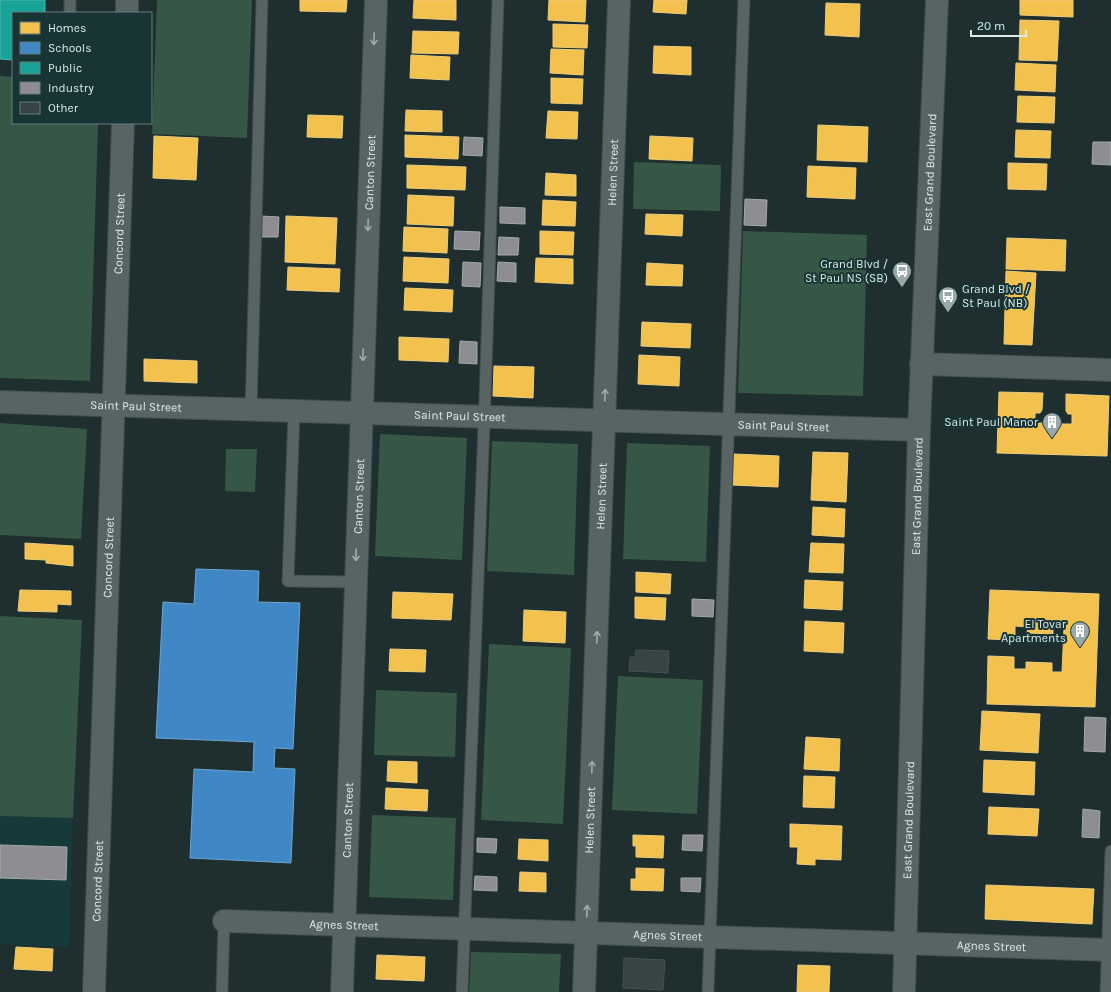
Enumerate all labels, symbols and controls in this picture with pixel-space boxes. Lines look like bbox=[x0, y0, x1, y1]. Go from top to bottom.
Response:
legend bbox=[12, 12, 152, 124]
scale bar bbox=[971, 12, 1026, 38]
text: 20 m bbox=[977, 19, 1005, 33]
text: Homes bbox=[48, 21, 86, 35]
one-way arrow bbox=[370, 32, 378, 45]
text: Schools bbox=[48, 41, 91, 55]
text: Public bbox=[48, 61, 82, 75]
text: Industry bbox=[48, 81, 94, 95]
text: Other bbox=[48, 101, 79, 115]
street label: East Grand Boulevard bbox=[920, 113, 939, 232]
street label: Canton Street bbox=[362, 134, 378, 210]
street label: Helen Street bbox=[605, 138, 621, 206]
street label: Concord Street bbox=[111, 192, 128, 274]
one-way arrow bbox=[364, 218, 371, 231]
place label: Grand Blvd / St Paul NS (SB) bbox=[805, 257, 888, 285]
bus stop icon: Grand Blvd / St Paul NS (SB) bbox=[891, 260, 913, 288]
place label: Grand Blvd / St Paul (NB) bbox=[962, 282, 1030, 310]
bus stop icon: Grand Blvd / St Paul (NB) bbox=[937, 285, 959, 313]
one-way arrow bbox=[359, 348, 367, 361]
one-way arrow bbox=[601, 389, 609, 402]
street label: Saint Paul Street bbox=[90, 398, 183, 415]
street label: Saint Paul Street bbox=[414, 408, 506, 424]
building icon: Saint Paul Manor bbox=[1041, 411, 1063, 439]
place label: Saint Paul Manor bbox=[944, 415, 1039, 429]
street label: Saint Paul Street bbox=[738, 417, 830, 434]
street label: East Grand Boulevard bbox=[909, 437, 926, 555]
street label: Canton Street bbox=[351, 458, 367, 534]
street label: Helen Street bbox=[593, 462, 610, 530]
street label: Concord Street bbox=[100, 516, 117, 598]
one-way arrow bbox=[353, 548, 360, 561]
place label: El Tovar Apartments bbox=[1001, 617, 1067, 645]
building icon: El Tovar Apartments bbox=[1069, 620, 1091, 648]
one-way arrow bbox=[593, 631, 600, 644]
one-way arrow bbox=[588, 761, 596, 774]
street label: East Grand Boulevard bbox=[900, 761, 917, 879]
street label: Canton Street bbox=[340, 782, 356, 858]
street label: Helen Street bbox=[582, 786, 598, 854]
street label: Concord Street bbox=[89, 840, 106, 922]
one-way arrow bbox=[584, 905, 591, 918]
street label: Agnes Street bbox=[309, 917, 379, 933]
street label: Agnes Street bbox=[633, 927, 703, 944]
street label: Agnes Street bbox=[957, 938, 1027, 954]

